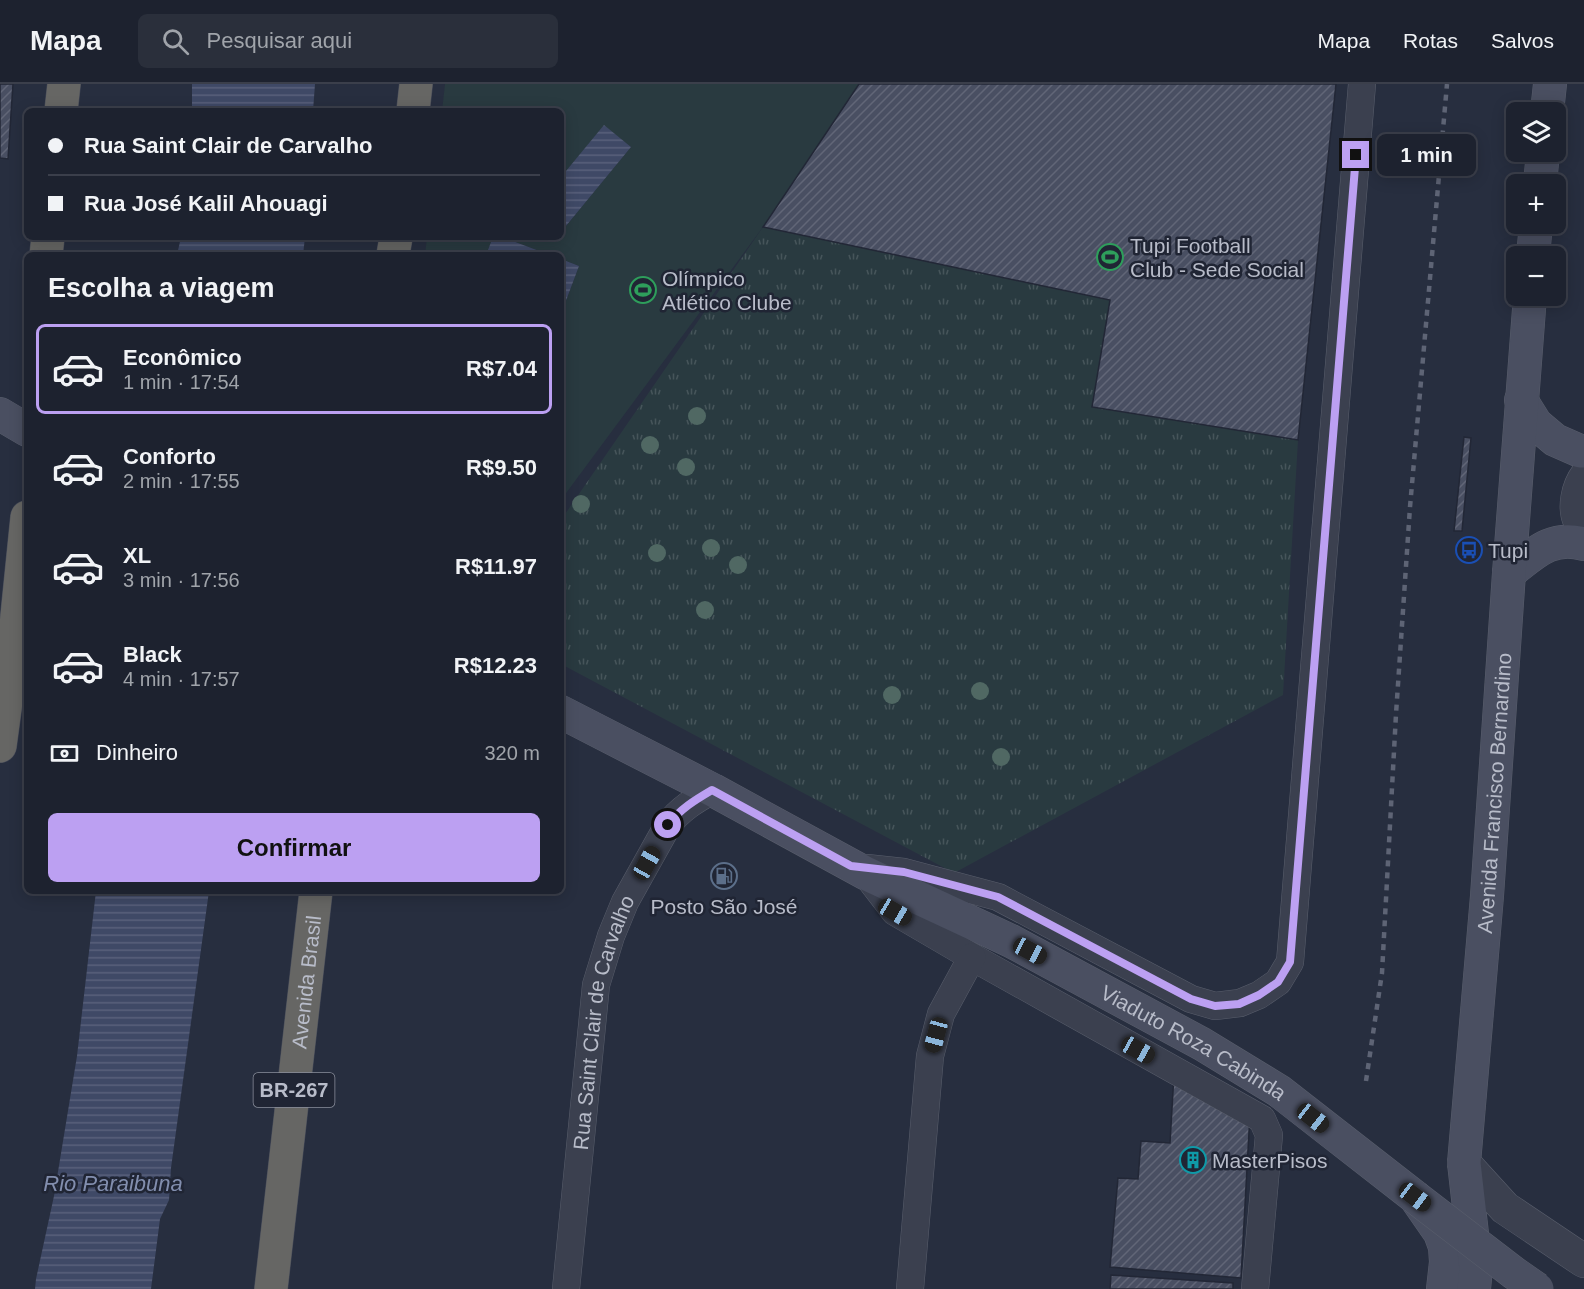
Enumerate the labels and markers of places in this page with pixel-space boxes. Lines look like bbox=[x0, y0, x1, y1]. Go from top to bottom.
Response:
place label: Tupi Football Club - Sede Social bbox=[1130, 234, 1304, 281]
sports icon: Tupi Football Club - Sede Social bbox=[1095, 242, 1125, 272]
place label: Olímpico Atlético Clube bbox=[662, 267, 792, 314]
sports icon: Olímpico Atlético Clube bbox=[628, 275, 658, 305]
bus stop icon: Tupi bbox=[1454, 535, 1484, 565]
place label: Tupi bbox=[1488, 539, 1528, 562]
fuel station icon: Posto São José bbox=[709, 861, 739, 891]
place label: Posto São José bbox=[650, 895, 798, 918]
building icon: MasterPisos bbox=[1178, 1145, 1208, 1175]
place label: MasterPisos bbox=[1212, 1149, 1328, 1172]

